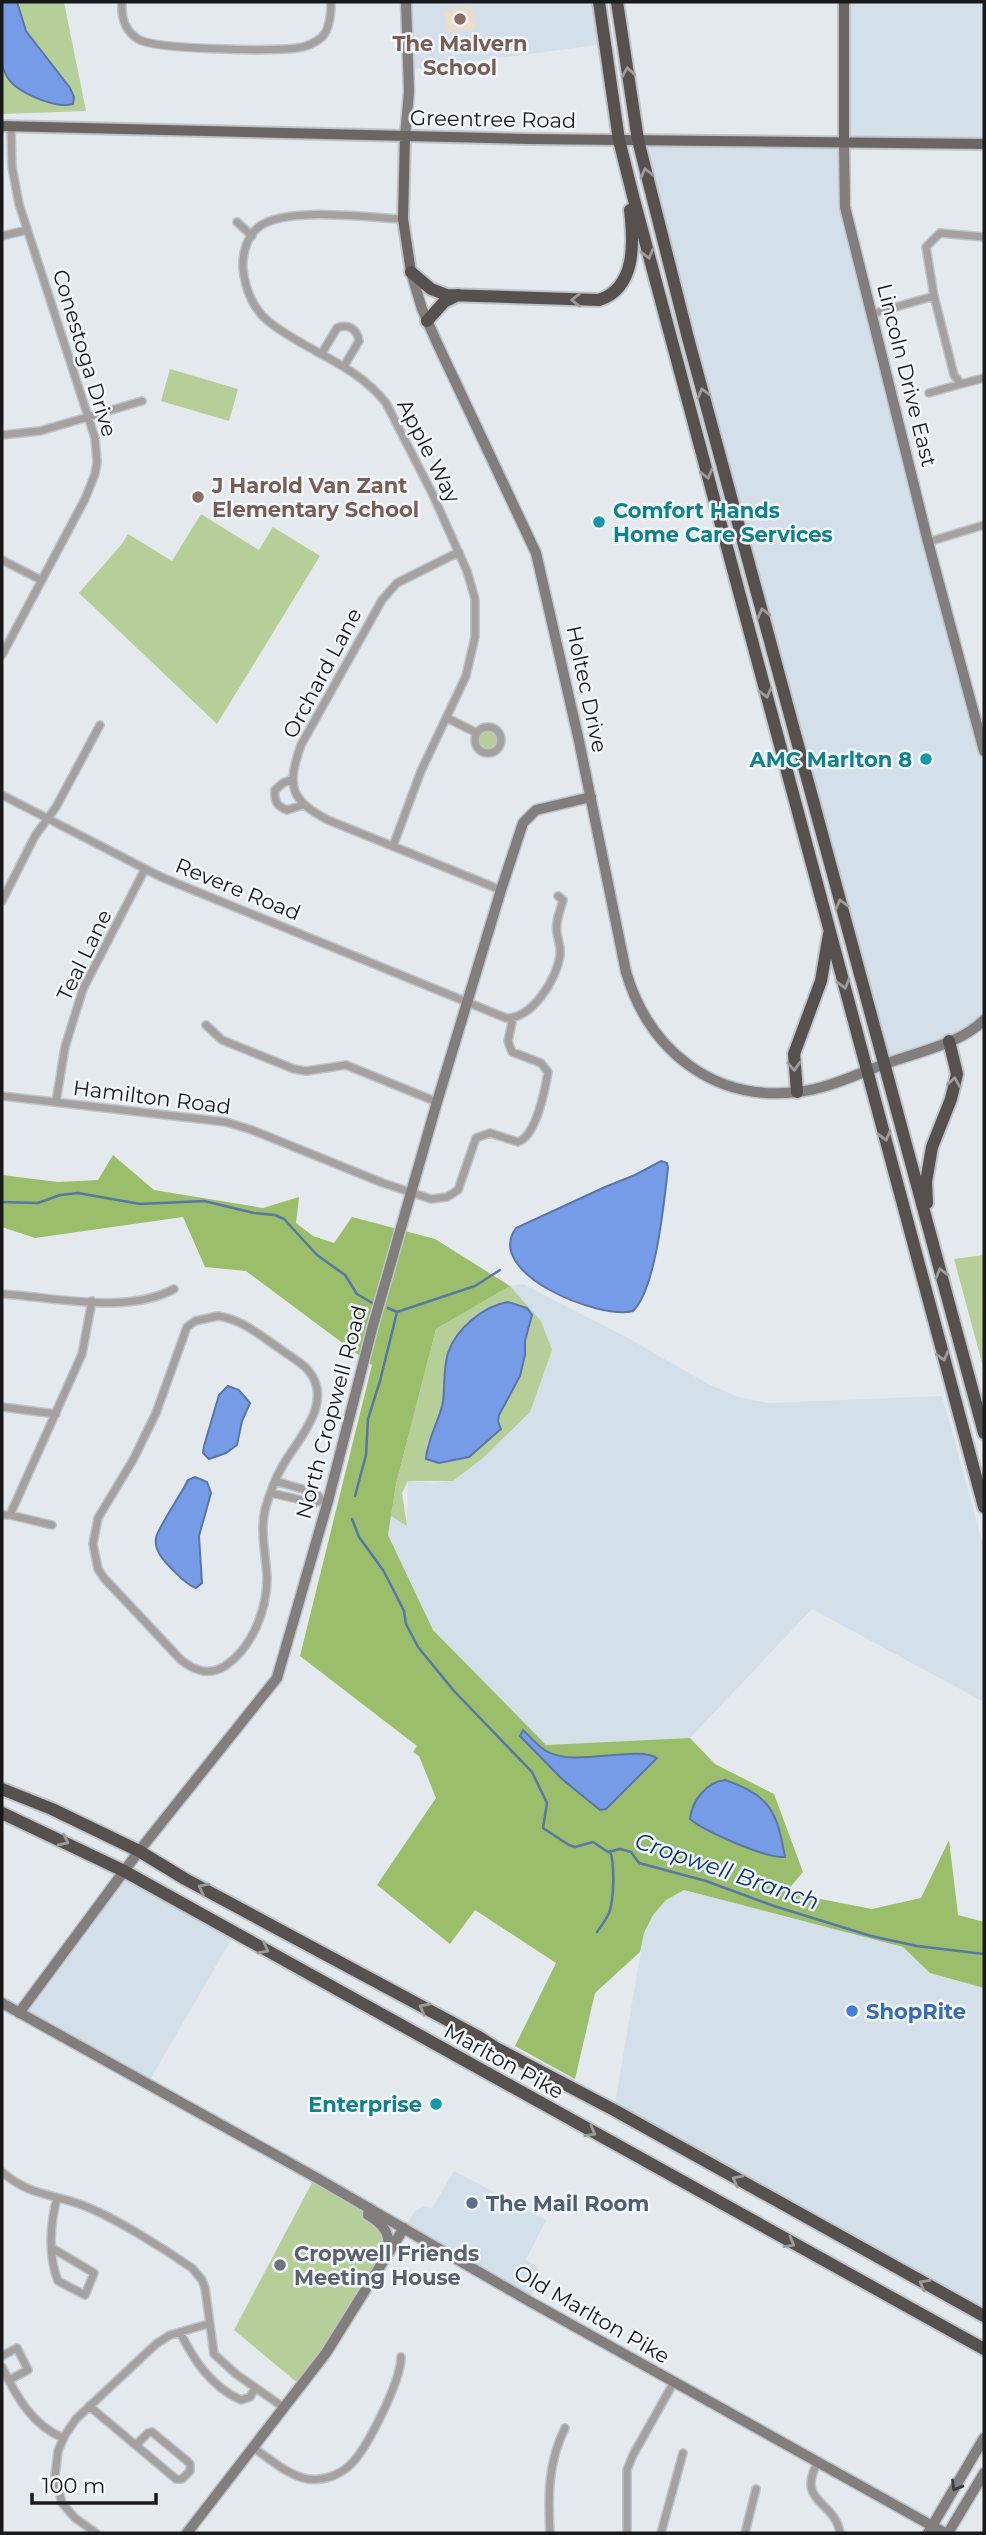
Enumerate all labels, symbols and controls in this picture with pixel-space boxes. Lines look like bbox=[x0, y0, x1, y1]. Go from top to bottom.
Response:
marker: The Malvern School bbox=[452, 11, 468, 27]
place label: The Malvern School bbox=[392, 31, 528, 80]
one-way arrow bbox=[621, 66, 636, 78]
street label: Greentree Road bbox=[410, 105, 576, 133]
one-way arrow bbox=[640, 167, 655, 179]
one-way arrow bbox=[640, 248, 654, 260]
street label: Conestoga Drive bbox=[48, 266, 122, 440]
street label: Lincoln Drive East bbox=[872, 281, 942, 469]
one-way arrow bbox=[571, 292, 581, 308]
one-way arrow bbox=[697, 387, 711, 399]
street label: Apple Way bbox=[392, 395, 466, 508]
one-way arrow bbox=[699, 467, 713, 479]
place label: J Harold Van Zant Elementary School bbox=[211, 473, 419, 522]
marker: J Harold Van Zant Elementary School bbox=[190, 489, 206, 505]
place label: Comfort Hands Home Care Services bbox=[613, 498, 833, 547]
marker: Comfort Hands Home Care Services bbox=[591, 514, 607, 530]
street label: Orchard Lane bbox=[277, 604, 367, 742]
one-way arrow bbox=[757, 607, 771, 619]
street label: Holtec Drive bbox=[561, 623, 613, 755]
one-way arrow bbox=[758, 687, 772, 699]
place label: AMC Marlton 8 bbox=[749, 747, 912, 772]
marker: AMC Marlton 8 bbox=[918, 751, 934, 767]
street label: Revere Road bbox=[172, 853, 304, 925]
one-way arrow bbox=[835, 898, 849, 910]
street label: Teal Lane bbox=[51, 905, 117, 1005]
one-way arrow bbox=[836, 978, 850, 990]
one-way arrow bbox=[787, 1061, 802, 1072]
street label: Hamilton Road bbox=[72, 1075, 232, 1119]
one-way arrow bbox=[947, 1076, 962, 1088]
one-way arrow bbox=[877, 1130, 891, 1142]
one-way arrow bbox=[935, 1267, 949, 1279]
street label: North Cropwell Road bbox=[290, 1303, 372, 1521]
one-way arrow bbox=[935, 1350, 950, 1362]
water label: Cropwell Branch bbox=[631, 1826, 823, 1916]
one-way arrow bbox=[57, 1833, 69, 1847]
one-way arrow bbox=[198, 1882, 210, 1896]
one-way arrow bbox=[257, 1941, 269, 1954]
place label: ShopRite bbox=[866, 1999, 966, 2024]
one-way arrow bbox=[419, 2003, 432, 2016]
marker: ShopRite bbox=[844, 2003, 860, 2019]
street label: Marlton Pike bbox=[440, 2018, 568, 2104]
place label: Enterprise bbox=[308, 2092, 422, 2117]
marker: Enterprise bbox=[428, 2096, 444, 2112]
one-way arrow bbox=[584, 2124, 596, 2137]
one-way arrow bbox=[732, 2175, 744, 2188]
place label: The Mail Room bbox=[486, 2191, 649, 2216]
marker: The Mail Room bbox=[464, 2195, 480, 2211]
one-way arrow bbox=[782, 2235, 795, 2248]
place label: Cropwell Friends Meeting House bbox=[294, 2241, 479, 2290]
marker: Cropwell Friends Meeting House bbox=[272, 2257, 288, 2273]
street label: Old Marlton Pike bbox=[510, 2259, 674, 2369]
one-way arrow bbox=[919, 2279, 932, 2292]
scale bar bbox=[32, 2462, 156, 2506]
text: 100 m bbox=[42, 2473, 105, 2498]
one-way arrow bbox=[951, 2478, 964, 2491]

